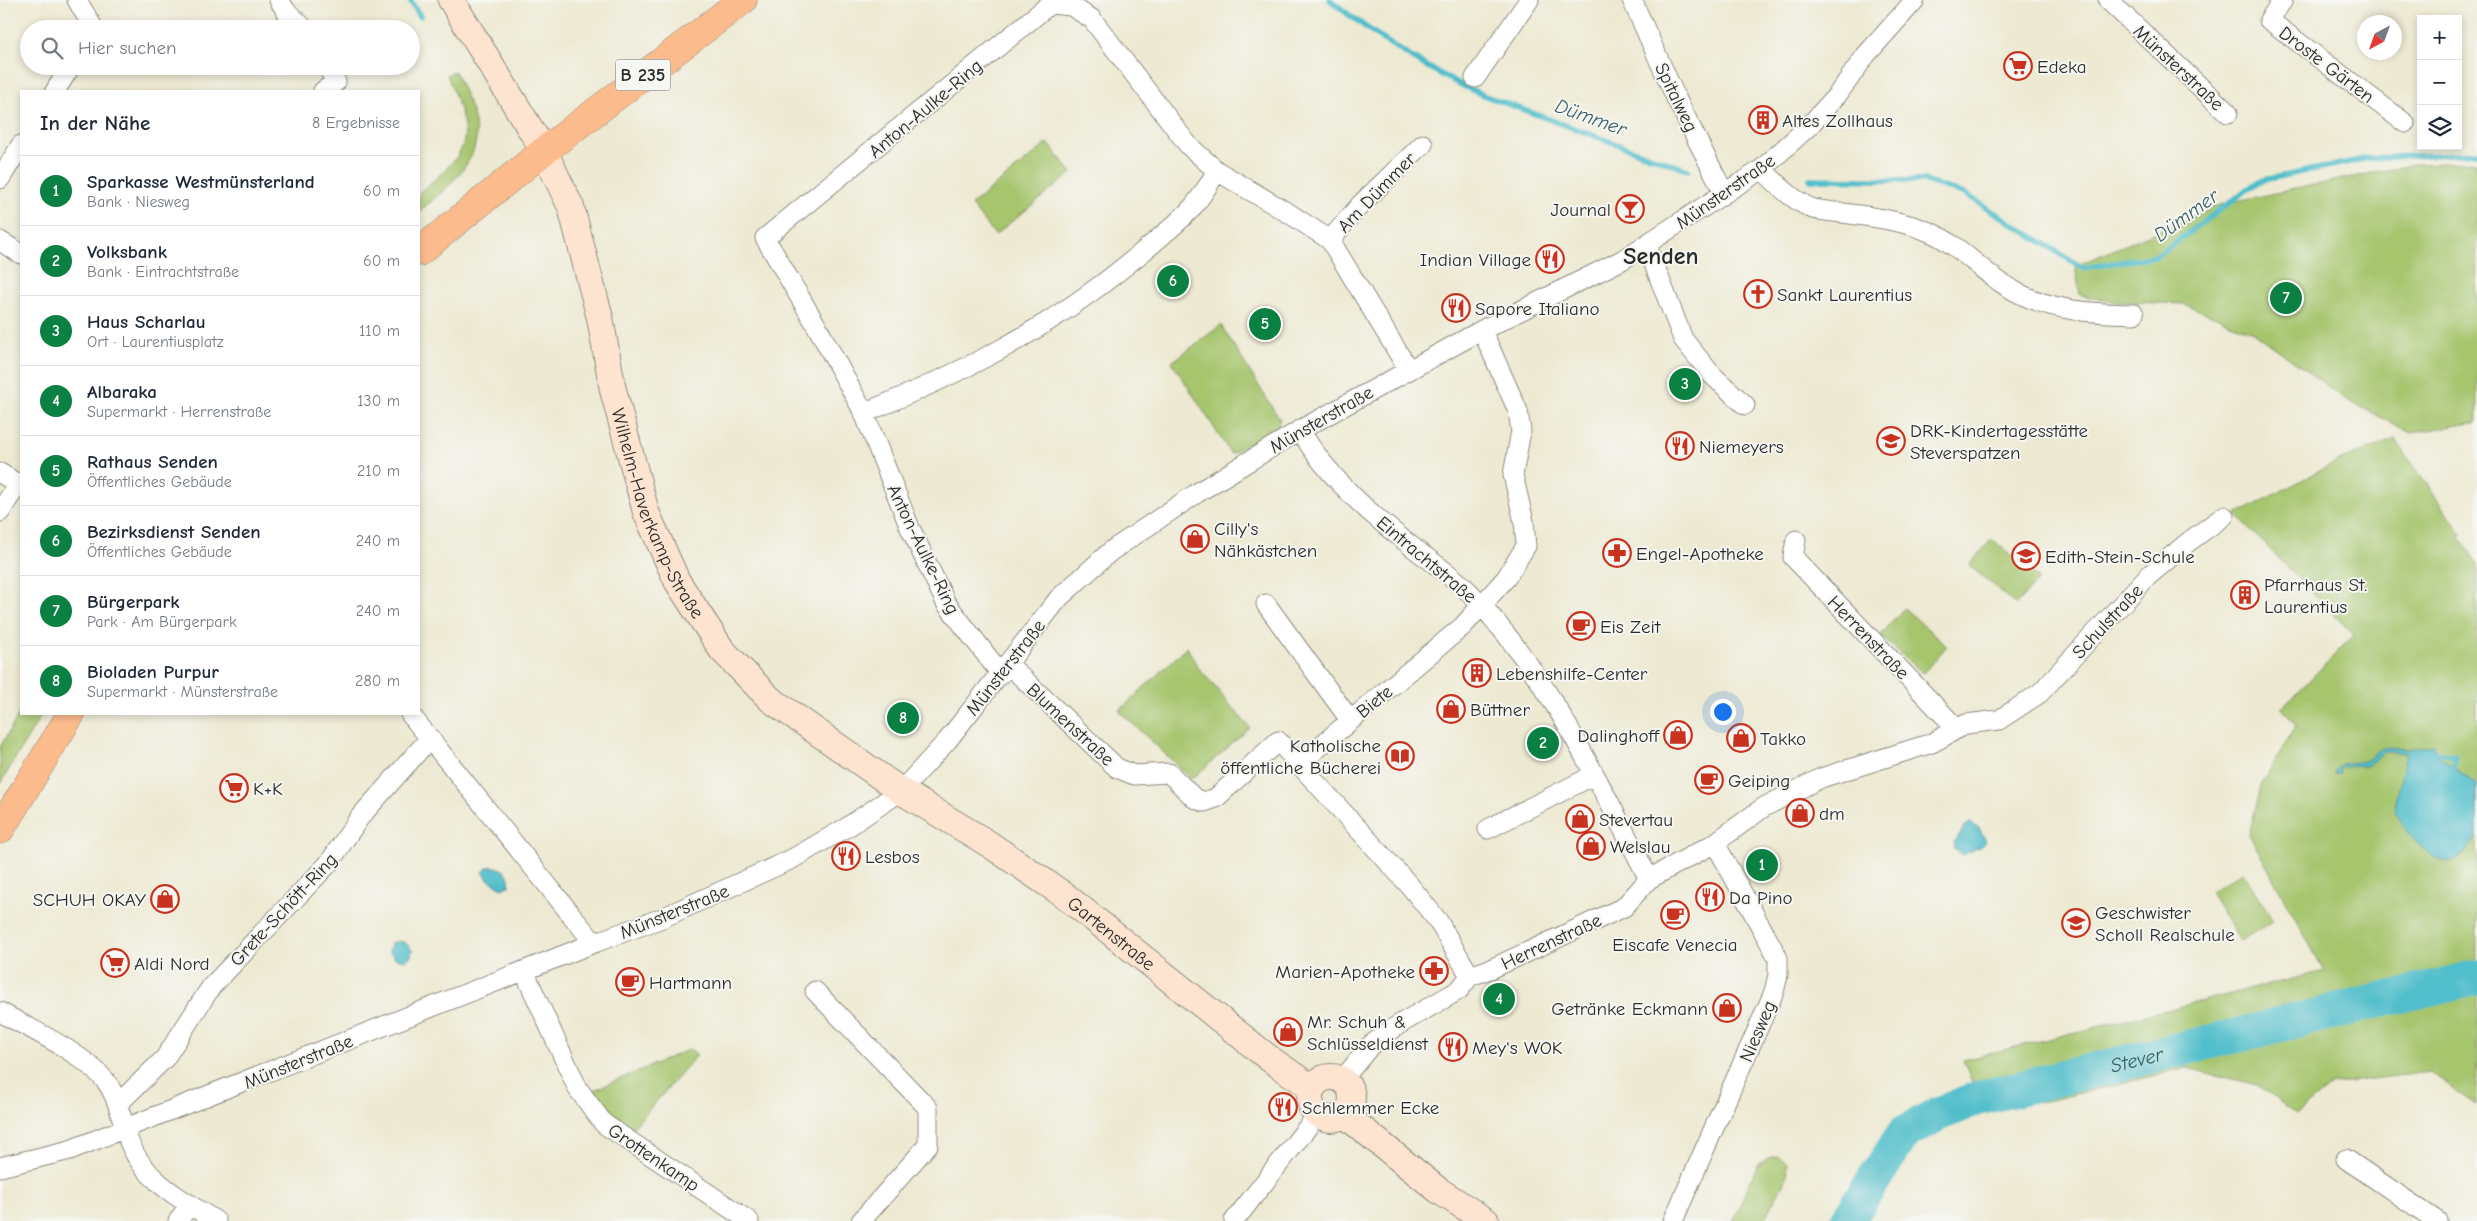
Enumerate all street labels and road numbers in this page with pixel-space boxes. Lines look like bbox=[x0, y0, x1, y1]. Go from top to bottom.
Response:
street label: Münsterstraße bbox=[2128, 20, 2228, 115]
street label: Droste Gärten bbox=[2274, 22, 2378, 108]
street label: Anton-Aulke-Ring bbox=[864, 55, 987, 163]
street label: Spitalweg bbox=[1650, 59, 1702, 136]
road number: B 235 bbox=[616, 60, 670, 90]
street label: Am Dümmer bbox=[1333, 148, 1421, 237]
street label: Münsterstraße bbox=[1672, 150, 1779, 234]
street label: Münsterstraße bbox=[1266, 381, 1377, 458]
street label: Wilhelm-Haverkamp-Straße bbox=[606, 406, 708, 623]
street label: Anton-Aulke-Ring bbox=[882, 481, 964, 618]
street label: Eintrachtstraße bbox=[1372, 512, 1481, 608]
street label: Schulstraße bbox=[2068, 580, 2148, 663]
street label: Herrenstraße bbox=[1823, 591, 1914, 684]
street label: Münsterstraße bbox=[961, 615, 1050, 720]
street label: Blumenstraße bbox=[1022, 679, 1118, 771]
street label: Biete bbox=[1352, 681, 1397, 723]
street label: Grete-Schött-Ring bbox=[226, 849, 342, 971]
street label: Münsterstraße bbox=[617, 880, 732, 944]
street label: Gartenstraße bbox=[1063, 892, 1159, 975]
street label: Herrenstraße bbox=[1498, 909, 1605, 975]
street label: Niesweg bbox=[1735, 997, 1781, 1066]
street label: Münsterstraße bbox=[241, 1030, 356, 1094]
street label: Grottenkamp bbox=[604, 1119, 703, 1196]

